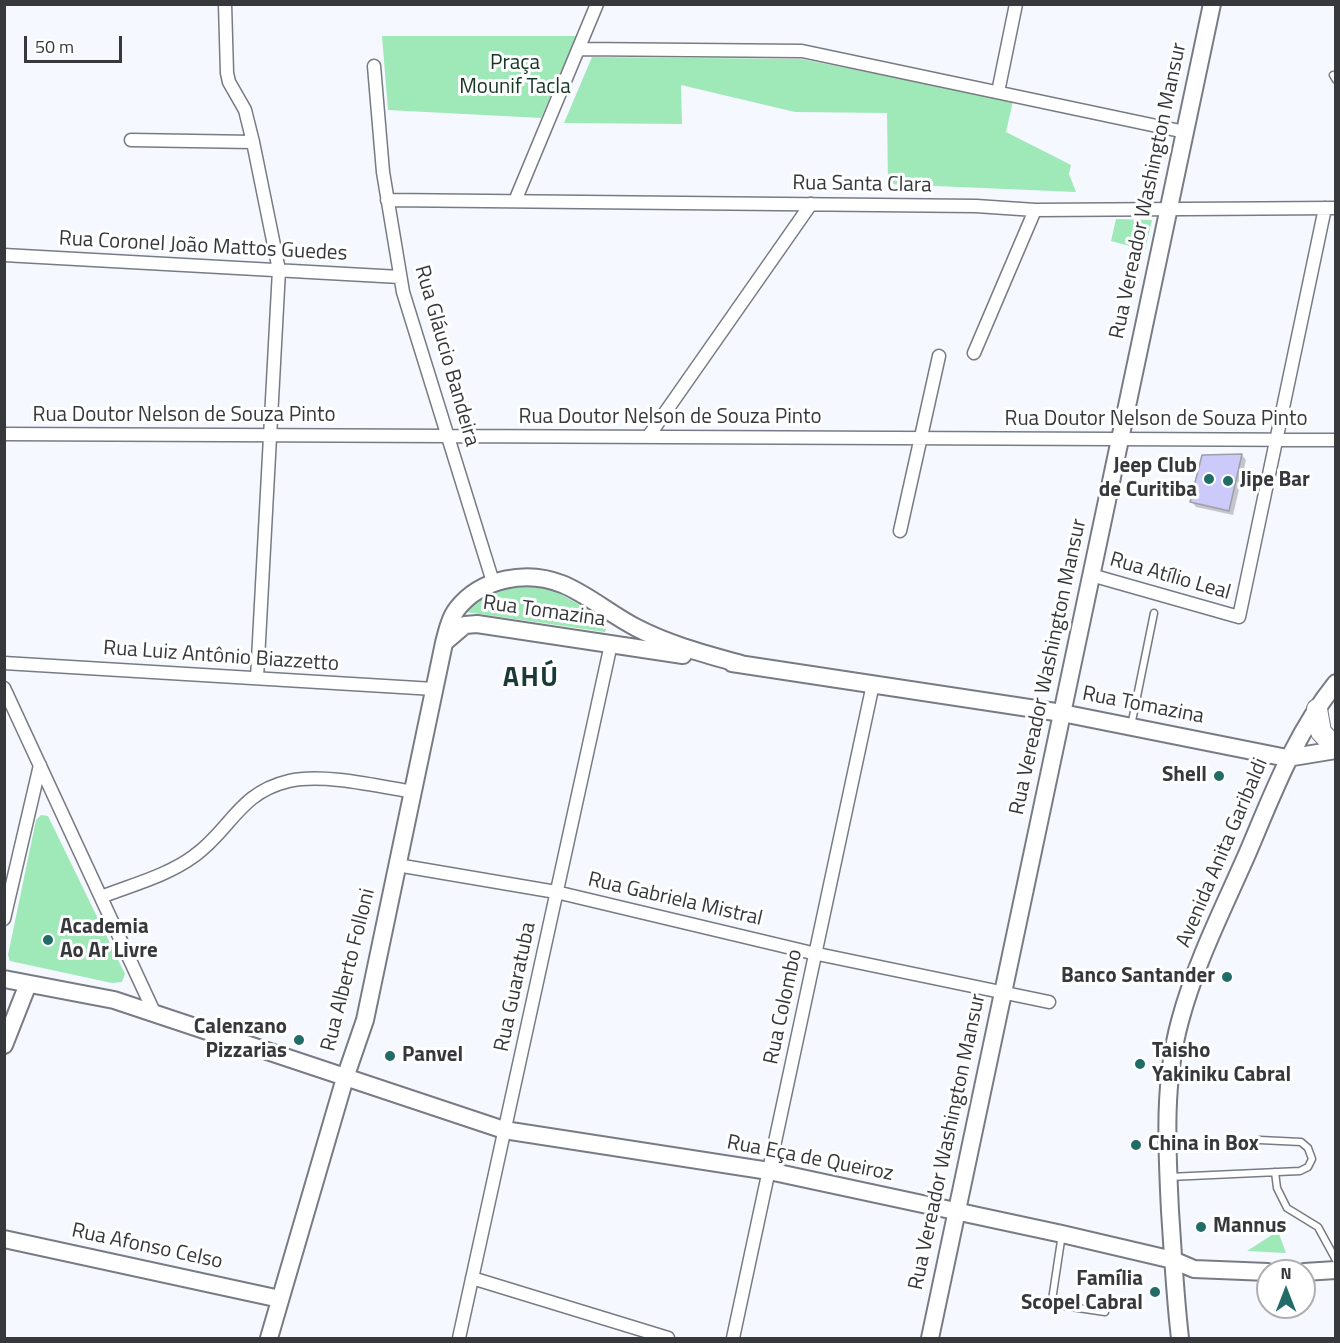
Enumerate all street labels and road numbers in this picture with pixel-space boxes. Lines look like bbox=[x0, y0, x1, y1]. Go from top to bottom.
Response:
street label: Rua Vereador Washington Mansur bbox=[1105, 41, 1193, 341]
street label: Rua Santa Clara bbox=[792, 171, 932, 199]
street label: Rua Coronel João Mattos Guedes bbox=[58, 227, 348, 267]
street label: Rua Gláucio Bandeira bbox=[408, 263, 484, 449]
street label: Rua Doutor Nelson de Souza Pinto bbox=[33, 403, 335, 429]
street label: Rua Doutor Nelson de Souza Pinto bbox=[519, 405, 821, 431]
street label: Rua Doutor Nelson de Souza Pinto bbox=[1005, 407, 1307, 433]
street label: Rua Vereador Washington Mansur bbox=[1005, 517, 1093, 817]
street label: Rua Atílio Leal bbox=[1107, 548, 1233, 606]
street label: Rua Tomazina bbox=[481, 591, 607, 633]
street label: Rua Luiz Antônio Biazzetto bbox=[102, 636, 340, 678]
street label: Rua Tomazina bbox=[1080, 682, 1206, 730]
street label: Avenida Anita Garibaldi bbox=[1172, 755, 1274, 951]
street label: Rua Gabriela Mistral bbox=[585, 868, 765, 932]
street label: Rua Alberto Folloni bbox=[317, 886, 381, 1054]
street label: Rua Guaratuba bbox=[490, 920, 542, 1054]
street label: Rua Colombo bbox=[760, 947, 808, 1067]
street label: Rua Vereador Washington Mansur bbox=[904, 992, 992, 1292]
street label: Rua Eça de Queiroz bbox=[725, 1131, 895, 1187]
street label: Rua Afonso Celso bbox=[69, 1219, 225, 1275]

